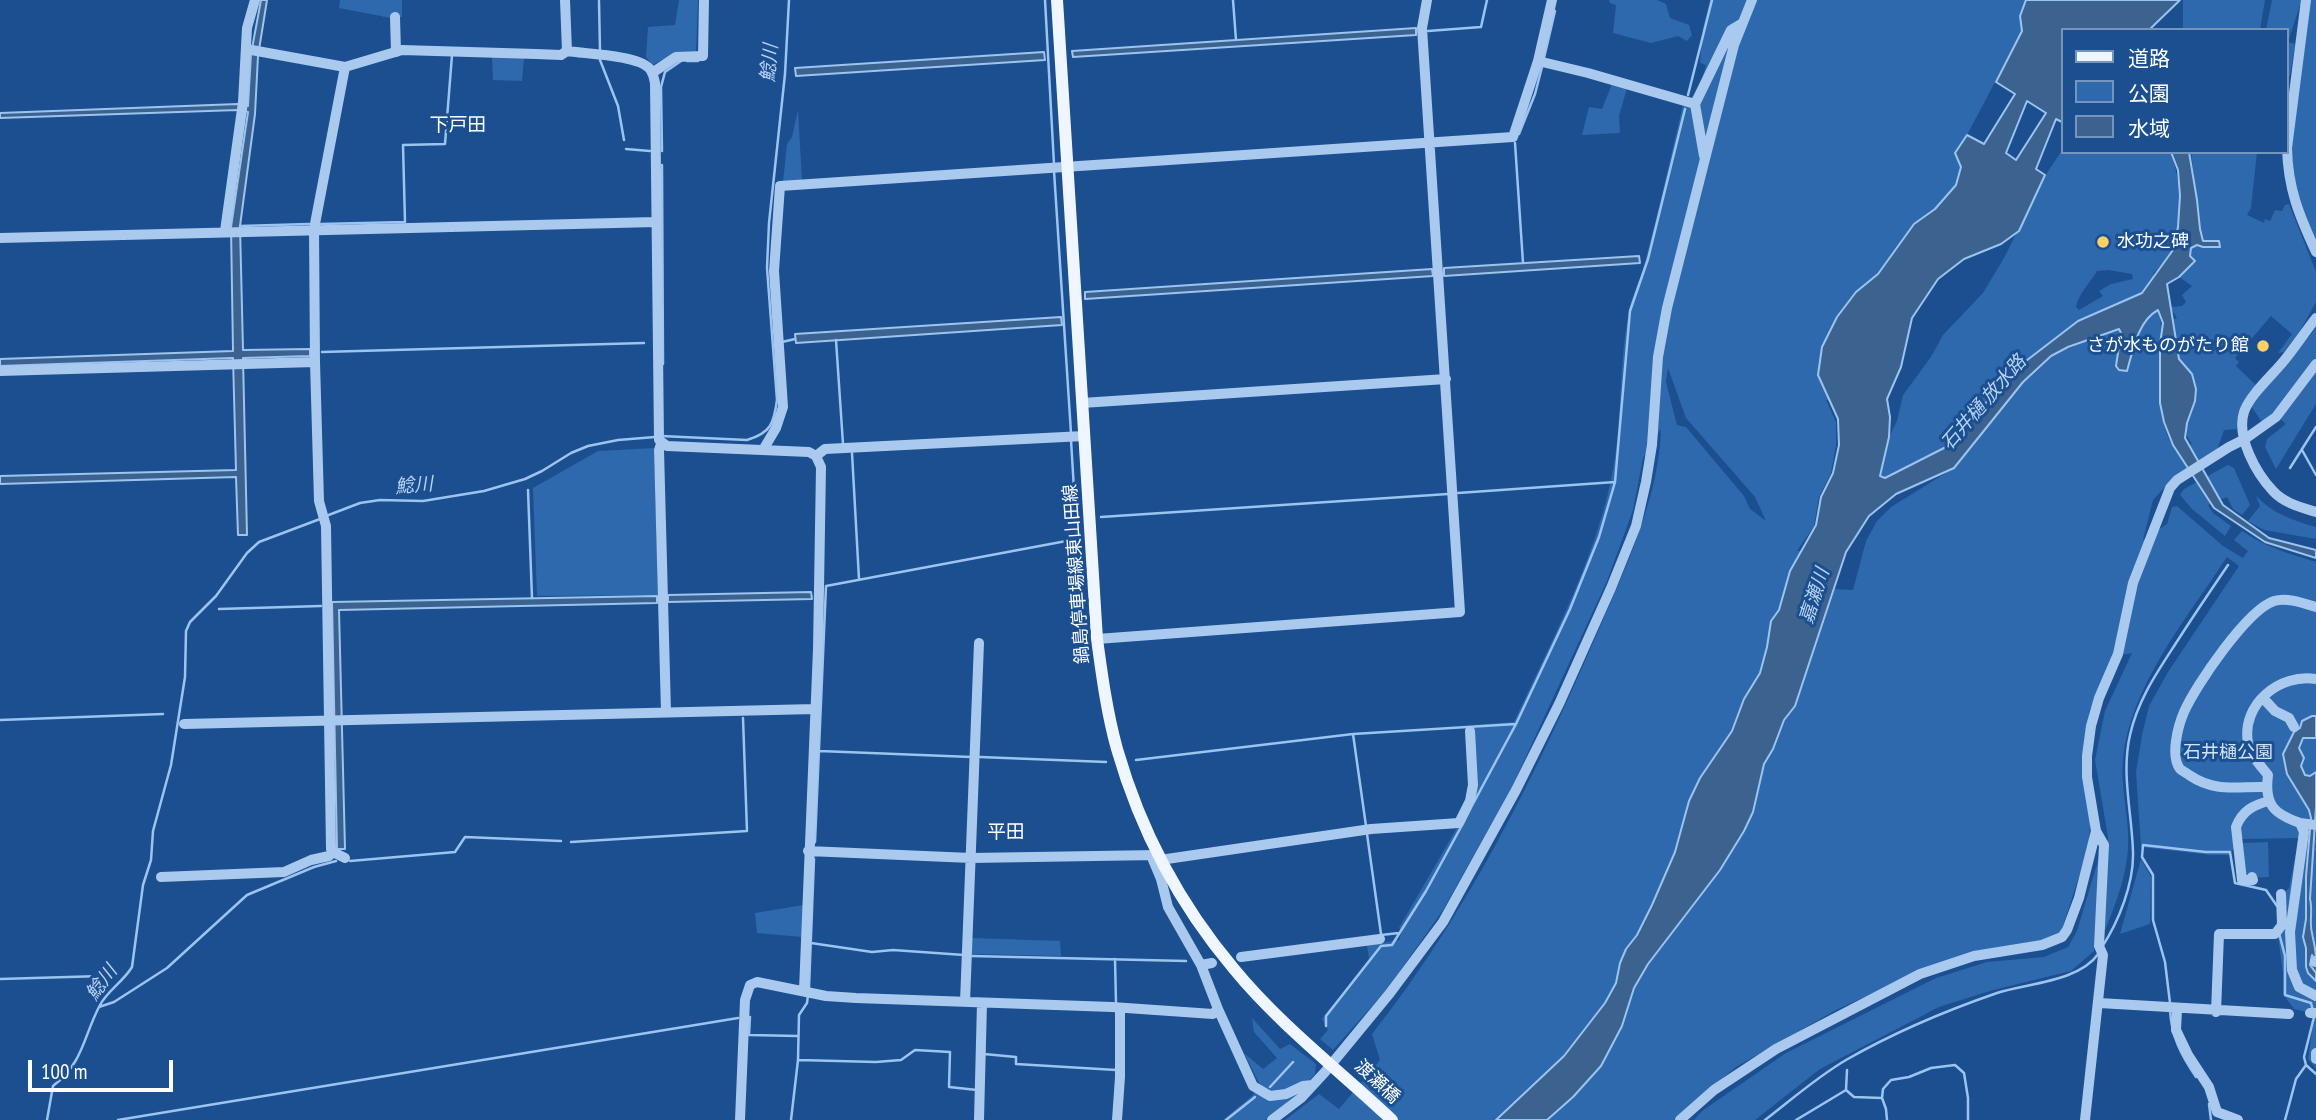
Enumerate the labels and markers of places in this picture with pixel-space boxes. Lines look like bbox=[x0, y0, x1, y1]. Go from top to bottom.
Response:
place label: 水功之碑 bbox=[2117, 231, 2189, 253]
marker: 水功之碑 bbox=[2095, 234, 2111, 250]
place label: さが水ものがたり館 bbox=[2087, 335, 2249, 357]
marker: さが水ものがたり館 bbox=[2255, 338, 2271, 354]

